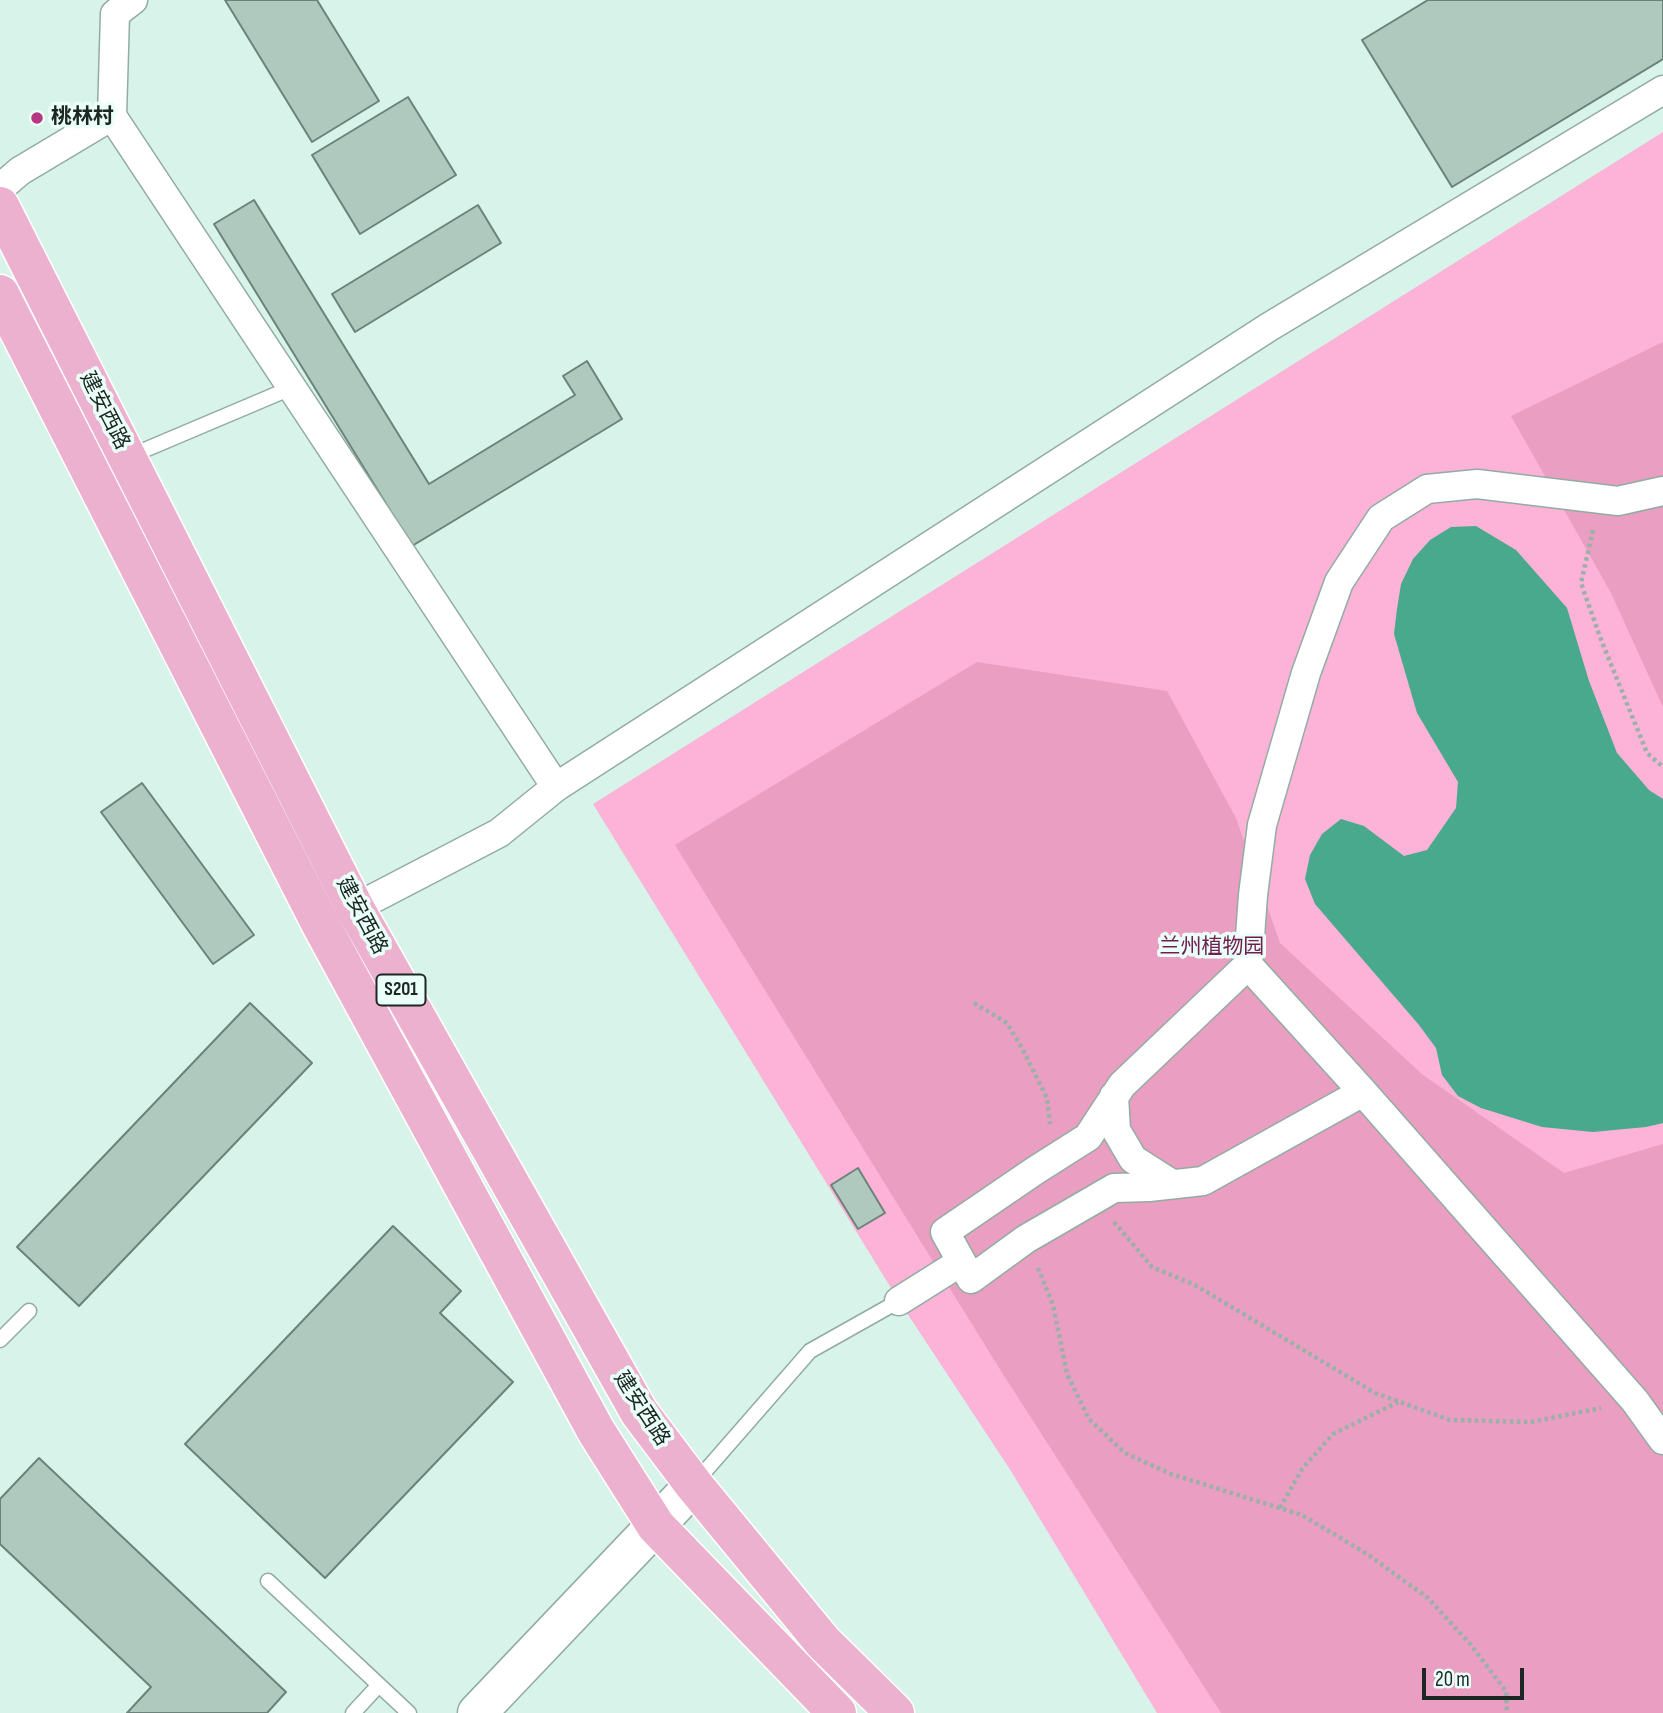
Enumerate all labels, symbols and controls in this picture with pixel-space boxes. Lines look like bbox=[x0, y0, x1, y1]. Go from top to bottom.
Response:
place label: 桃林村 bbox=[51, 105, 114, 131]
marker: 桃林村 bbox=[29, 110, 45, 126]
street label: 建安西路 bbox=[74, 368, 134, 454]
street label: 建安西路 bbox=[330, 873, 392, 959]
park label: 兰州植物园 bbox=[1160, 935, 1264, 961]
road number: S201 bbox=[376, 974, 426, 1006]
street label: 建安西路 bbox=[608, 1367, 674, 1451]
scale bar bbox=[1425, 1654, 1526, 1698]
text: 20 m bbox=[1435, 1667, 1470, 1692]

